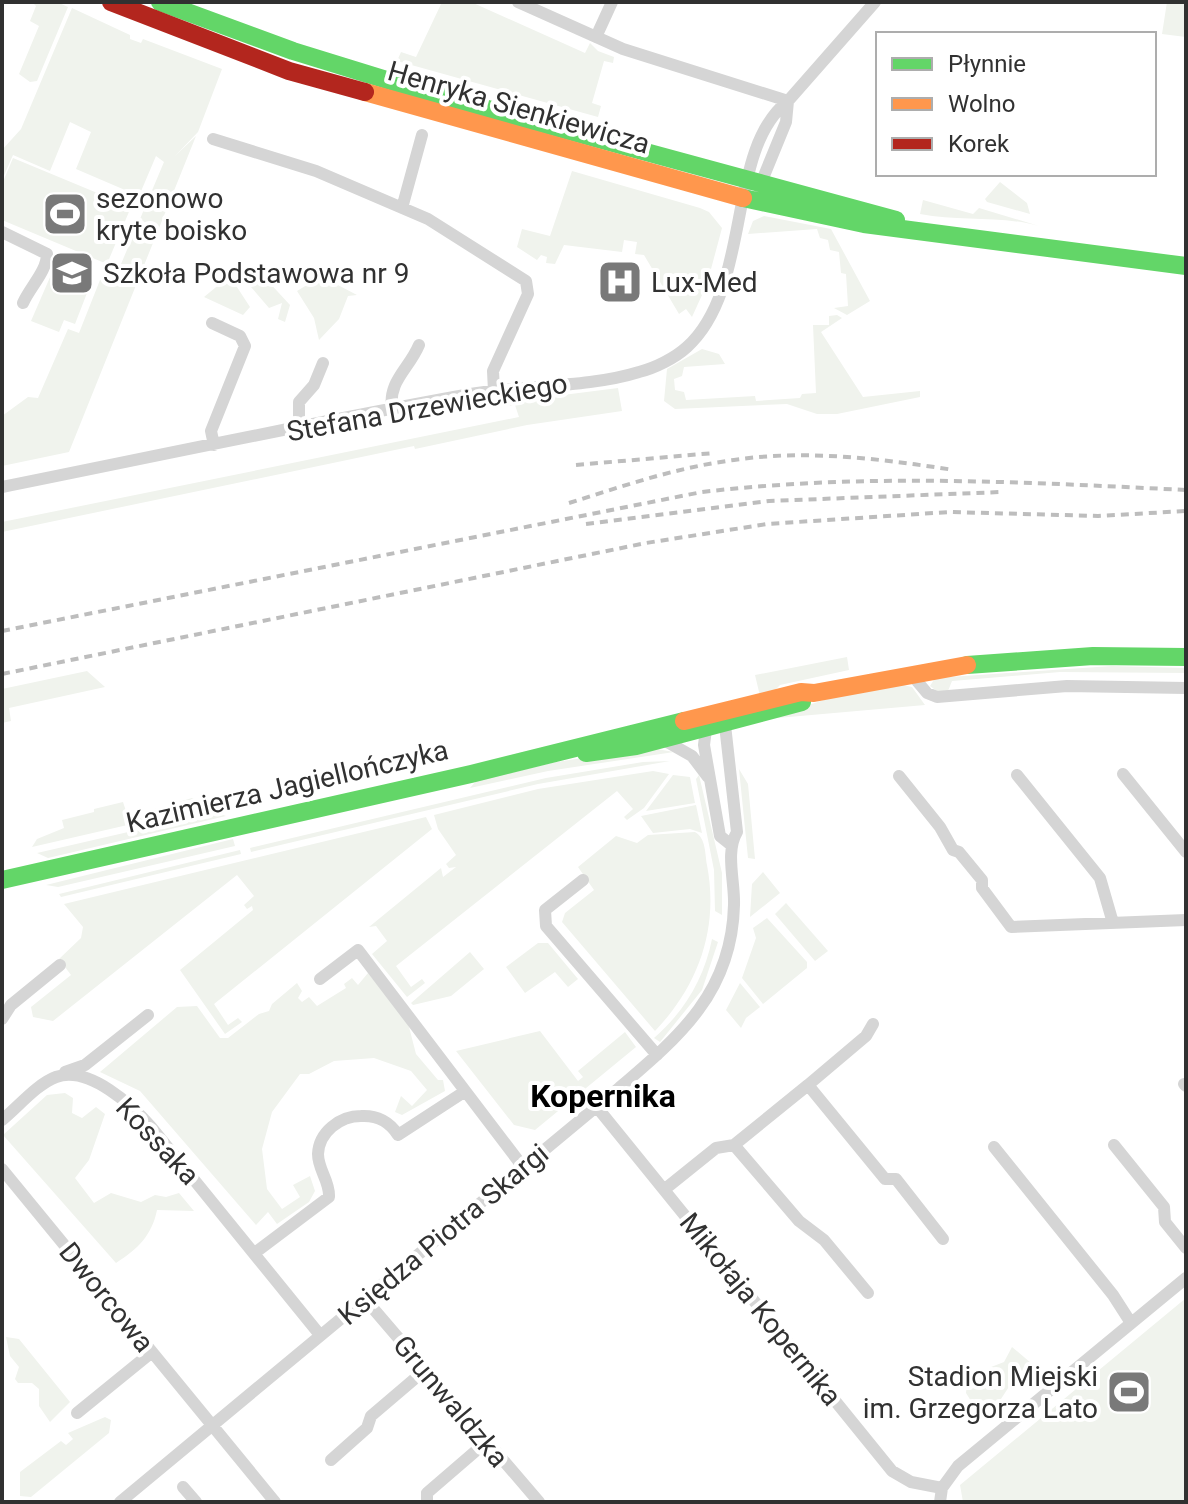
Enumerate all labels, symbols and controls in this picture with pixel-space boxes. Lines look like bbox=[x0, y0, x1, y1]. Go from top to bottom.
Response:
legend bbox=[876, 32, 1156, 176]
text: Płynnie bbox=[948, 50, 1026, 78]
street label: Henryka Sienkiewicza bbox=[384, 54, 654, 161]
text: Wolno bbox=[948, 90, 1015, 118]
text: Korek bbox=[948, 130, 1010, 158]
place label: sezonowo kryte boisko bbox=[96, 182, 247, 247]
sports icon: sezonowo kryte boisko bbox=[41, 190, 89, 238]
school or university icon: Szkoła Podstawowa nr 9 bbox=[48, 249, 96, 297]
place label: Szkoła Podstawowa nr 9 bbox=[103, 257, 409, 290]
hospital icon: Lux-Med bbox=[596, 258, 644, 306]
place label: Lux-Med bbox=[651, 266, 758, 299]
street label: Stefana Drzewieckiego bbox=[284, 367, 570, 448]
street label: Kazimierza Jagiellończyka bbox=[123, 733, 451, 840]
district label: Kopernika bbox=[530, 1077, 676, 1115]
street label: Kossaka bbox=[109, 1091, 206, 1192]
street label: Księdza Piotra Skargi bbox=[332, 1137, 555, 1332]
street label: Mikołaja Kopernika bbox=[673, 1206, 848, 1412]
street label: Dworcowa bbox=[52, 1236, 161, 1359]
street label: Grunwaldzka bbox=[386, 1329, 515, 1474]
place label: Stadion Miejski im. Grzegorza Lato bbox=[863, 1360, 1098, 1425]
sports icon: Stadion Miejski im. Grzegorza Lato bbox=[1105, 1368, 1153, 1416]

